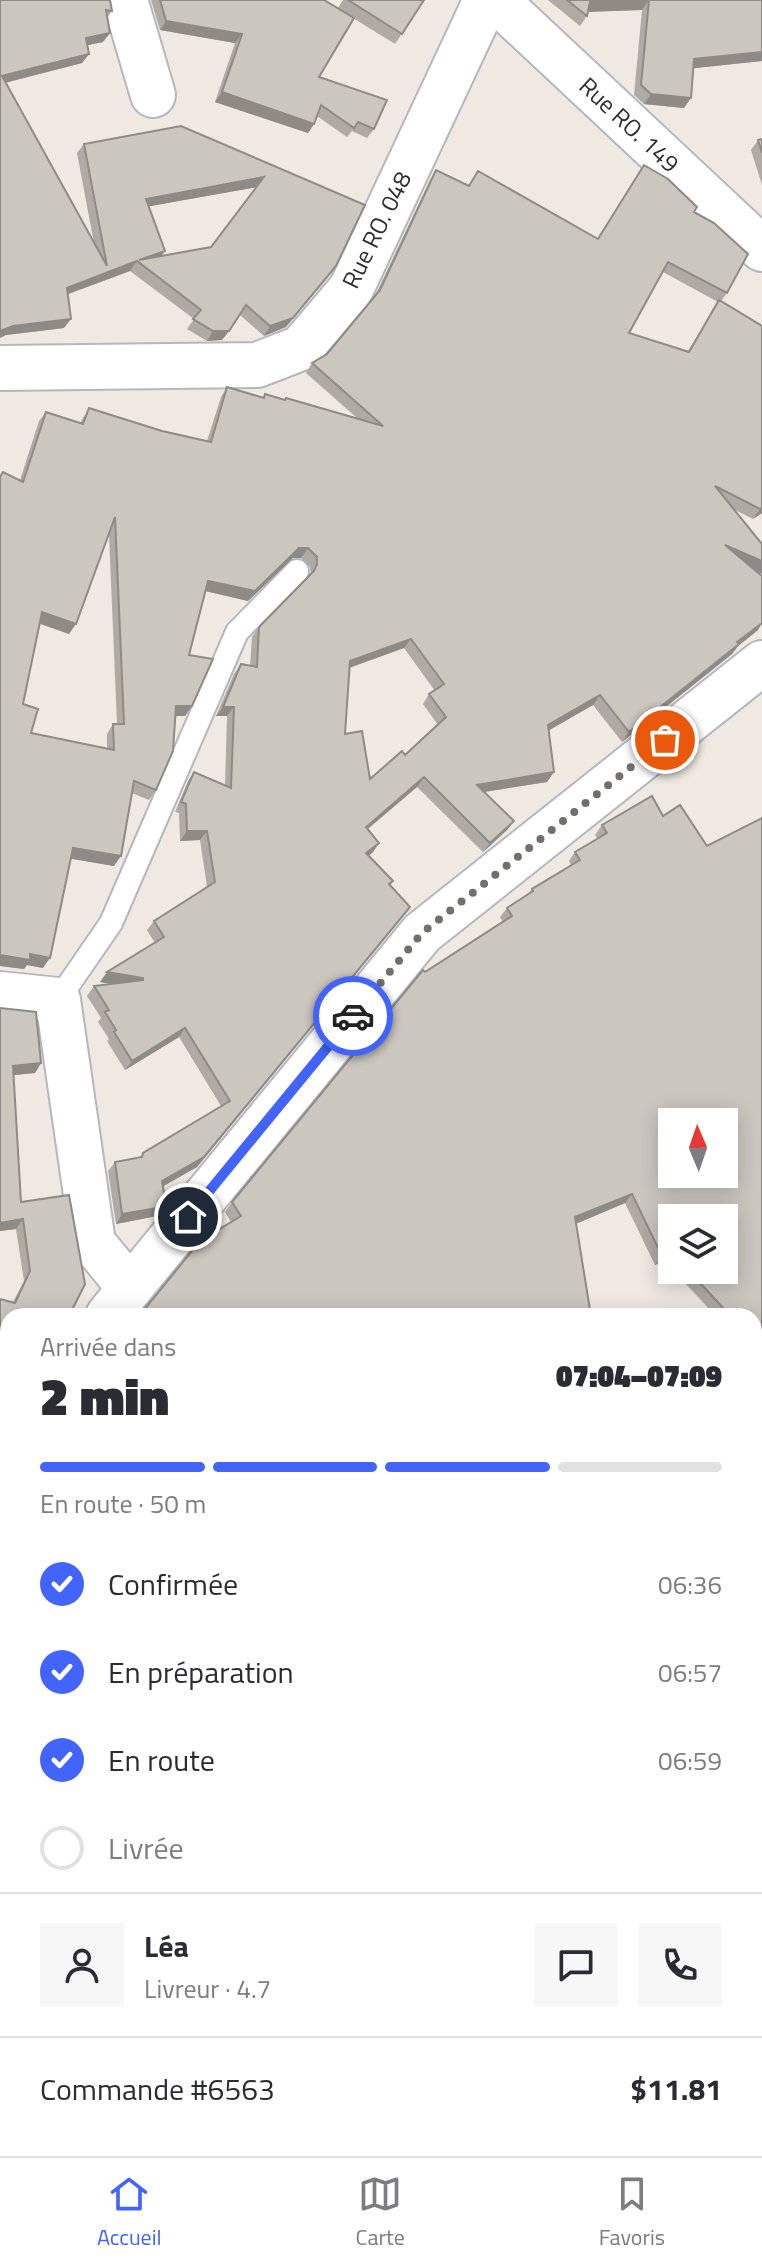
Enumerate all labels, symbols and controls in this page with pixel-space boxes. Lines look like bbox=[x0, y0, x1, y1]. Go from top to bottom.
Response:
street label: Rue RO. 149 bbox=[571, 68, 688, 180]
street label: Rue RO. 048 bbox=[332, 165, 420, 294]
pin bbox=[631, 706, 699, 774]
icon: bag bbox=[643, 718, 687, 762]
courier bbox=[313, 976, 393, 1056]
icon: car bbox=[331, 994, 375, 1038]
north arrow bbox=[658, 1108, 738, 1188]
map controls bbox=[658, 1108, 738, 1284]
pin bbox=[154, 1183, 222, 1251]
icon: home bbox=[166, 1195, 210, 1239]
button: layers bbox=[658, 1204, 738, 1284]
text: Arrivée dans bbox=[40, 1327, 176, 1366]
text: 07:04–07:09 bbox=[556, 1353, 722, 1399]
text: 2 min bbox=[40, 1356, 169, 1435]
text: En route · 50 m bbox=[40, 1484, 206, 1523]
text: Confirmée bbox=[108, 1561, 238, 1607]
icon: check bbox=[40, 1562, 84, 1606]
text: 06:36 bbox=[658, 1565, 722, 1604]
text: En préparation bbox=[108, 1649, 294, 1695]
icon: check bbox=[40, 1650, 84, 1694]
text: 06:57 bbox=[658, 1653, 722, 1692]
text: En route bbox=[108, 1737, 215, 1783]
icon: check bbox=[40, 1738, 84, 1782]
text: 06:59 bbox=[658, 1741, 722, 1780]
text: Livrée bbox=[108, 1825, 184, 1871]
button: person bbox=[40, 1923, 124, 2007]
text: Léa bbox=[144, 1923, 189, 1969]
button: chat bbox=[534, 1923, 618, 2007]
button: phone bbox=[638, 1923, 722, 2007]
text: Livreur · 4.7 bbox=[144, 1969, 271, 2008]
text: Commande #6563 bbox=[40, 2066, 275, 2112]
text: $11.81 bbox=[630, 2066, 722, 2112]
tab: Accueil bbox=[97, 2172, 162, 2254]
tab: Carte bbox=[355, 2172, 405, 2254]
tab: Favoris bbox=[599, 2172, 665, 2254]

